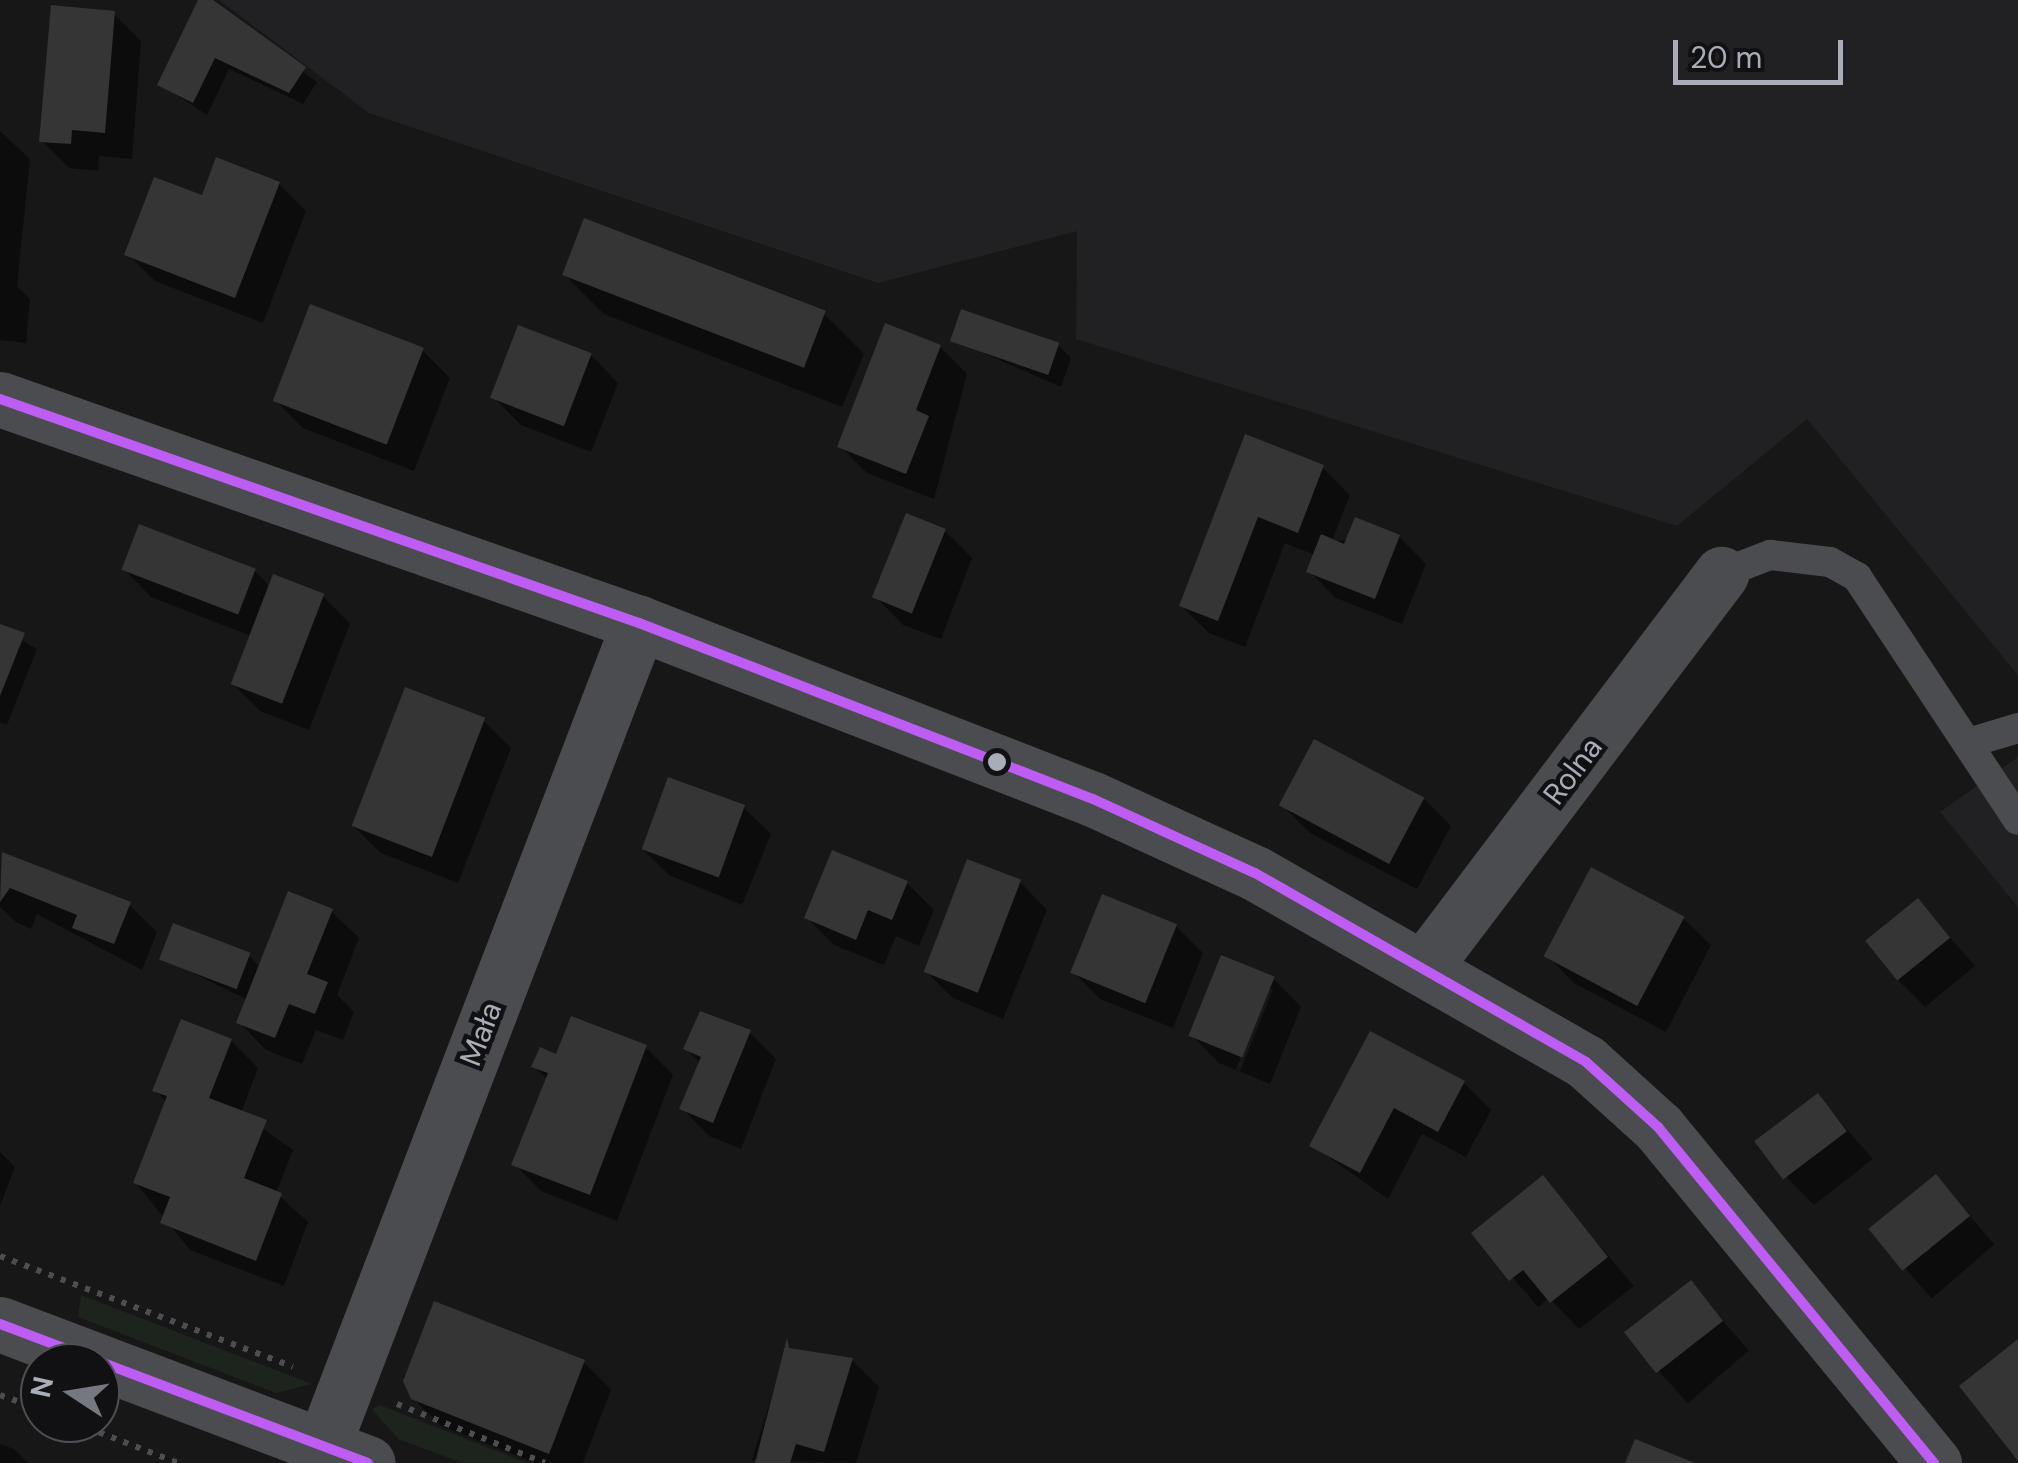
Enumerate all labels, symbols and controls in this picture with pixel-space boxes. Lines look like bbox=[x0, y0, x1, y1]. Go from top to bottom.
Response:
scale bar bbox=[1678, 20, 1848, 82]
text: 20 m bbox=[1690, 38, 1762, 77]
street label: Rolna bbox=[1536, 730, 1610, 812]
unlabelled marker bbox=[987, 752, 1007, 772]
street label: Mała bbox=[452, 997, 510, 1071]
north arrow bbox=[20, 1343, 120, 1443]
text: N bbox=[22, 1373, 62, 1401]

